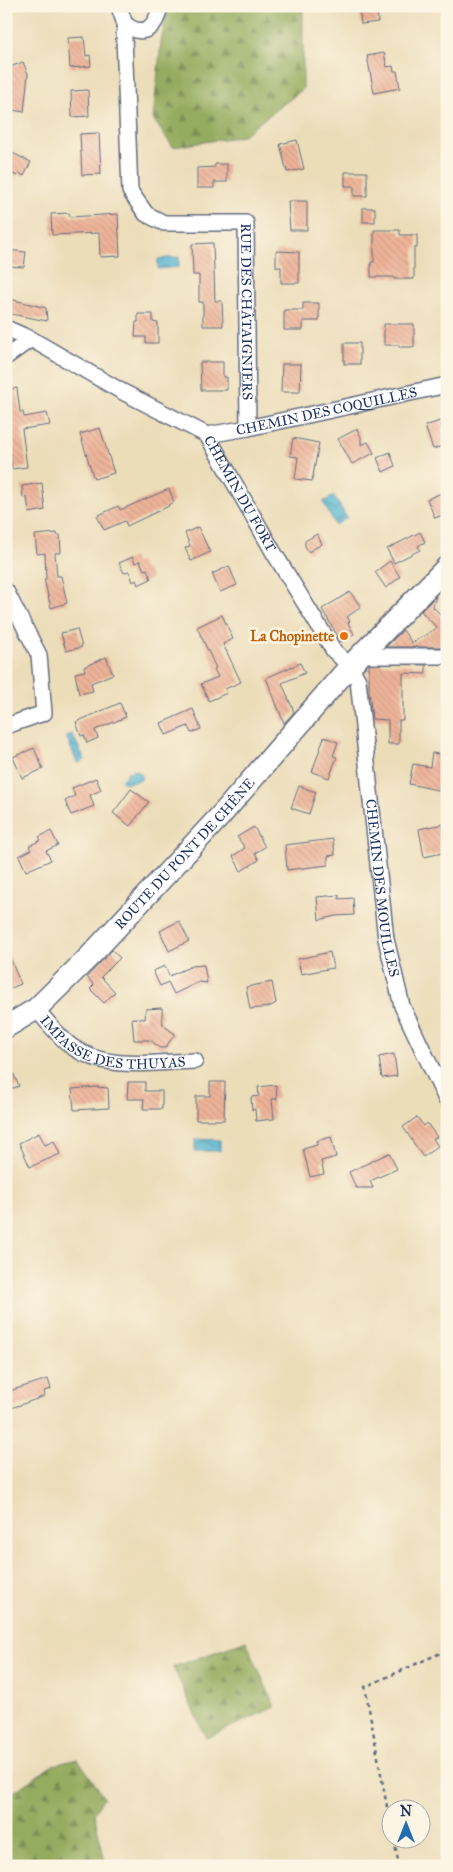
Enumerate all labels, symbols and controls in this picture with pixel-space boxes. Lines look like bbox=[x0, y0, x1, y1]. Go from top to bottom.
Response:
street label: RUE DES CHÂTAIGNIERS bbox=[238, 223, 256, 400]
street label: CHEMIN DES COQUILLES bbox=[235, 383, 419, 438]
street label: CHEMIN DU FORT bbox=[200, 432, 280, 555]
place label: La Chopinette bbox=[250, 628, 334, 646]
marker: La Chopinette bbox=[338, 630, 350, 642]
street label: ROUTE DU PONT DE CHÊNE bbox=[111, 774, 258, 933]
street label: CHEMIN DES MOUILLES bbox=[362, 798, 403, 979]
street label: IMPASSE DES THUYAS bbox=[37, 1012, 186, 1072]
north arrow bbox=[380, 1800, 430, 1850]
text: N bbox=[400, 1803, 412, 1820]

